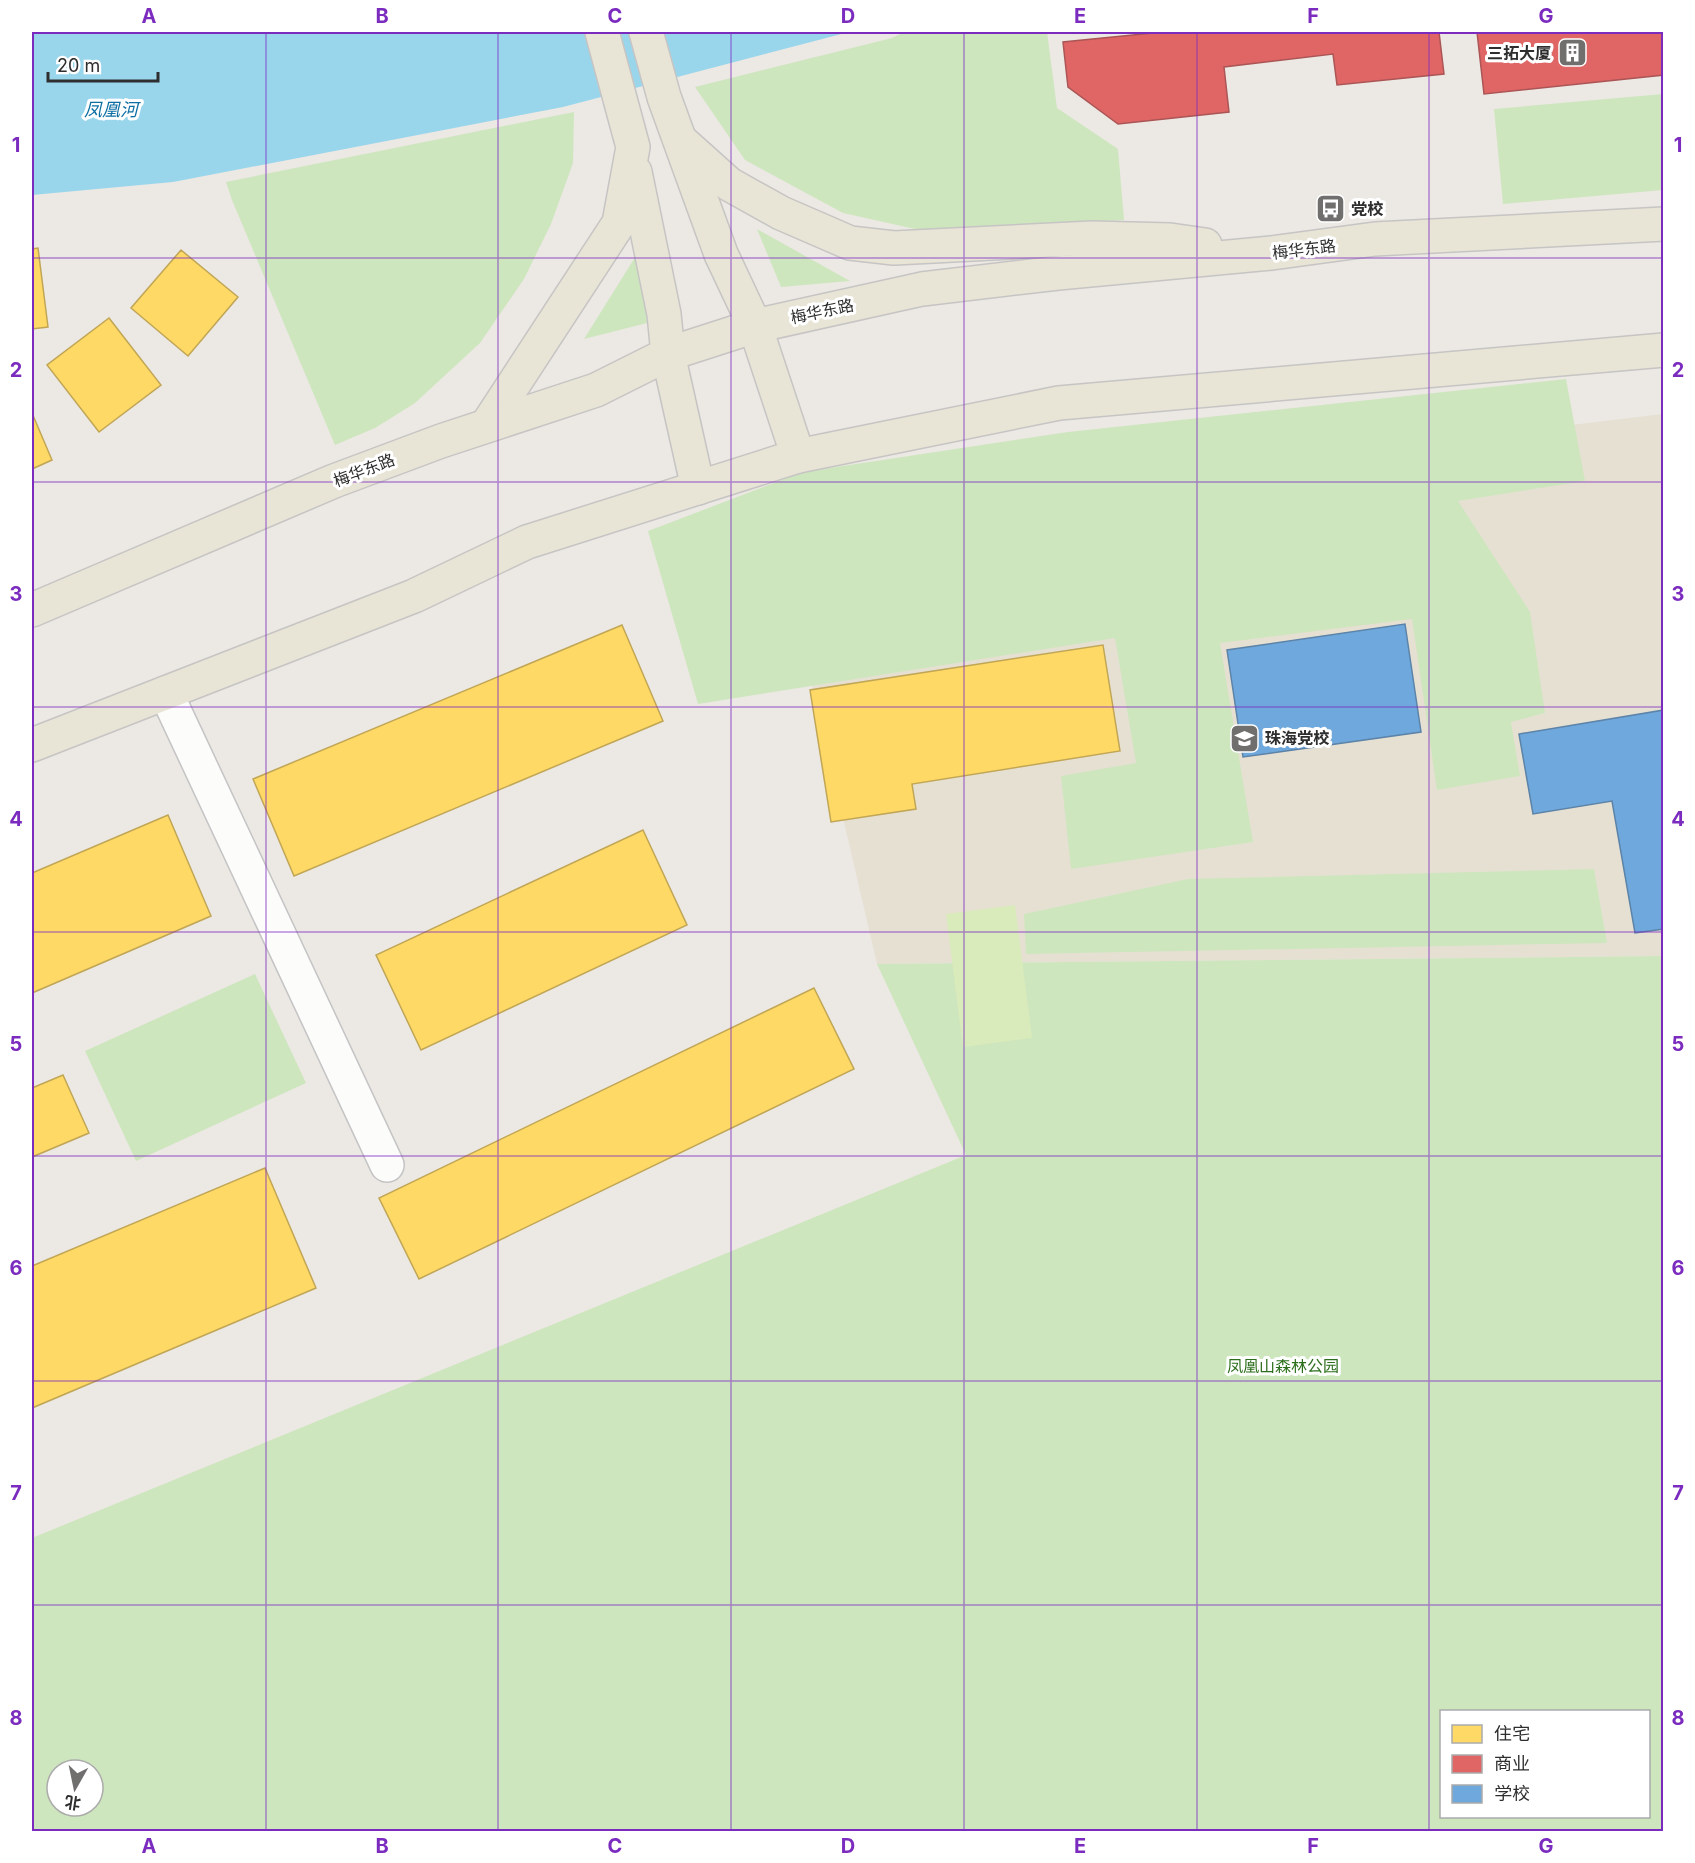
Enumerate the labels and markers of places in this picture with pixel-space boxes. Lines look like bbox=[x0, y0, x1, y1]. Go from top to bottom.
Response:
building icon: 三拓大厦 bbox=[1556, 37, 1588, 69]
place label: 三拓大厦 bbox=[1487, 43, 1551, 63]
bus stop icon: 党校 bbox=[1314, 193, 1346, 225]
place label: 党校 bbox=[1351, 199, 1384, 219]
school or university icon: 珠海党校 bbox=[1228, 722, 1260, 754]
place label: 珠海党校 bbox=[1265, 728, 1330, 748]

